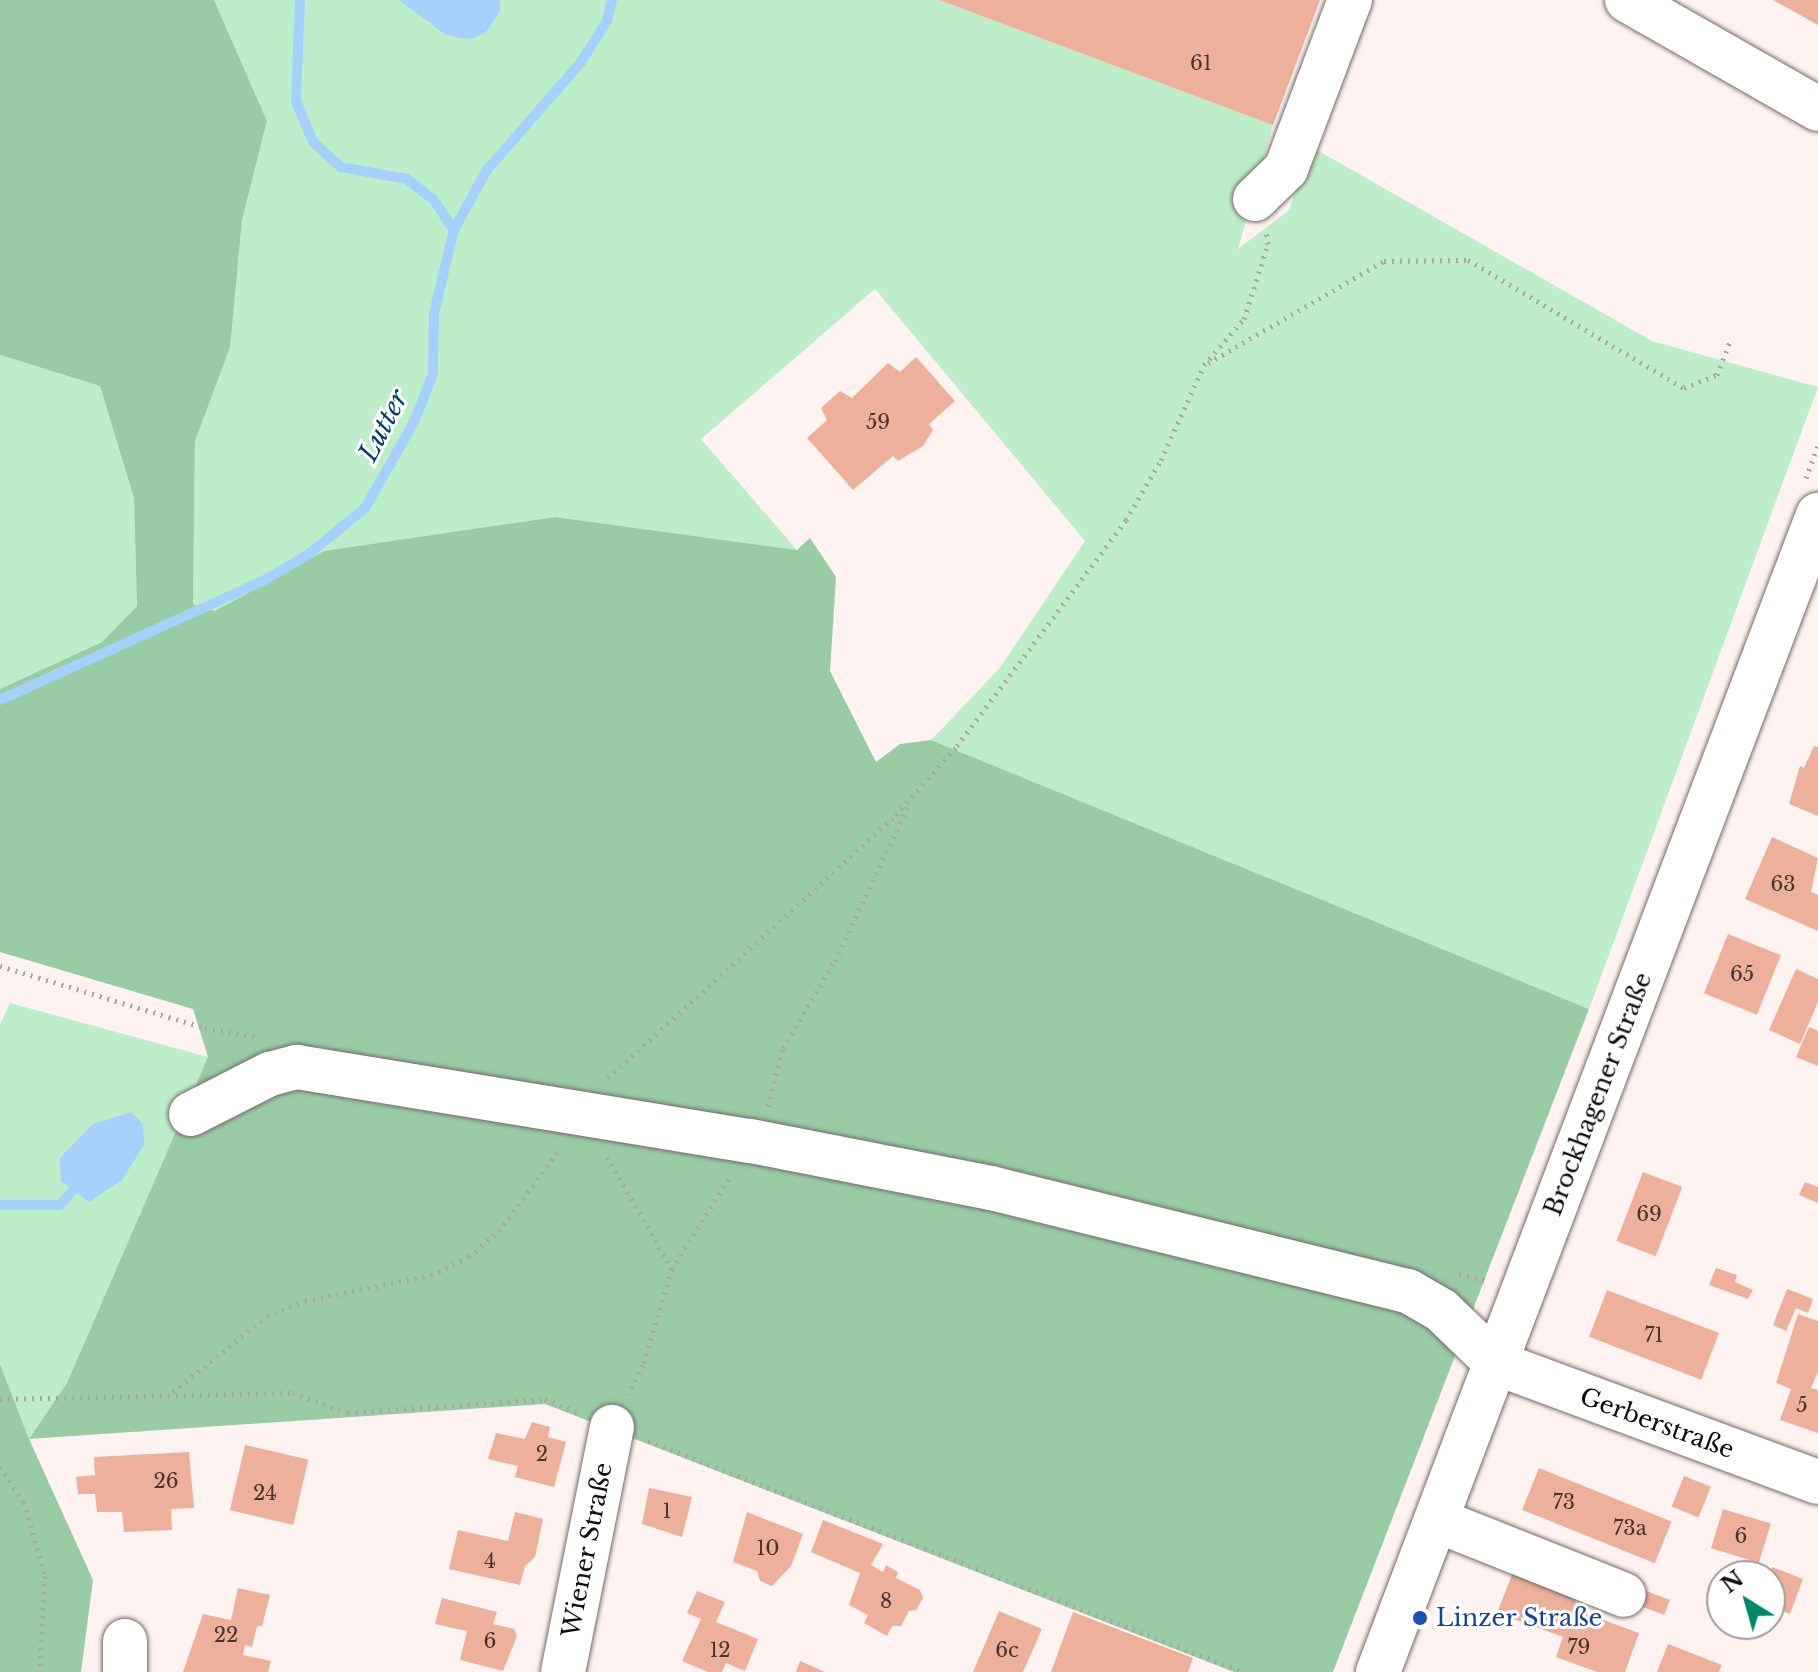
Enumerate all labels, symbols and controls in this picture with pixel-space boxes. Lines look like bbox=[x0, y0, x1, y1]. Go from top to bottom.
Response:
house number: 61 bbox=[1190, 51, 1212, 75]
water label: Lutter bbox=[353, 385, 415, 467]
house number: 59 bbox=[866, 410, 890, 434]
house number: 63 bbox=[1770, 872, 1796, 896]
house number: 65 bbox=[1730, 962, 1754, 986]
street label: Brockhagener Straße bbox=[1538, 968, 1658, 1220]
house number: 69 bbox=[1636, 1202, 1662, 1226]
house number: 71 bbox=[1645, 1323, 1663, 1347]
street label: Gerberstraße bbox=[1576, 1382, 1738, 1464]
house number: 5 bbox=[1796, 1393, 1808, 1417]
house number: 2 bbox=[536, 1442, 548, 1466]
street label: Wiener Straße bbox=[556, 1460, 618, 1640]
house number: 26 bbox=[153, 1469, 179, 1493]
house number: 24 bbox=[253, 1481, 277, 1505]
house number: 73 bbox=[1553, 1490, 1575, 1514]
house number: 1 bbox=[663, 1499, 671, 1523]
house number: 73a bbox=[1613, 1516, 1647, 1540]
house number: 6 bbox=[1735, 1524, 1747, 1548]
house number: 10 bbox=[756, 1536, 780, 1560]
house number: 4 bbox=[484, 1549, 496, 1573]
north arrow bbox=[1706, 1560, 1786, 1640]
text: N bbox=[1716, 1565, 1749, 1599]
house number: 8 bbox=[880, 1589, 892, 1613]
place label: Linzer Straße bbox=[1436, 1604, 1603, 1632]
marker: Linzer Straße bbox=[1411, 1609, 1429, 1627]
house number: 22 bbox=[214, 1623, 238, 1647]
house number: 6 bbox=[484, 1629, 496, 1653]
house number: 79 bbox=[1568, 1635, 1590, 1659]
house number: 12 bbox=[709, 1638, 731, 1662]
house number: 6c bbox=[995, 1638, 1019, 1662]

